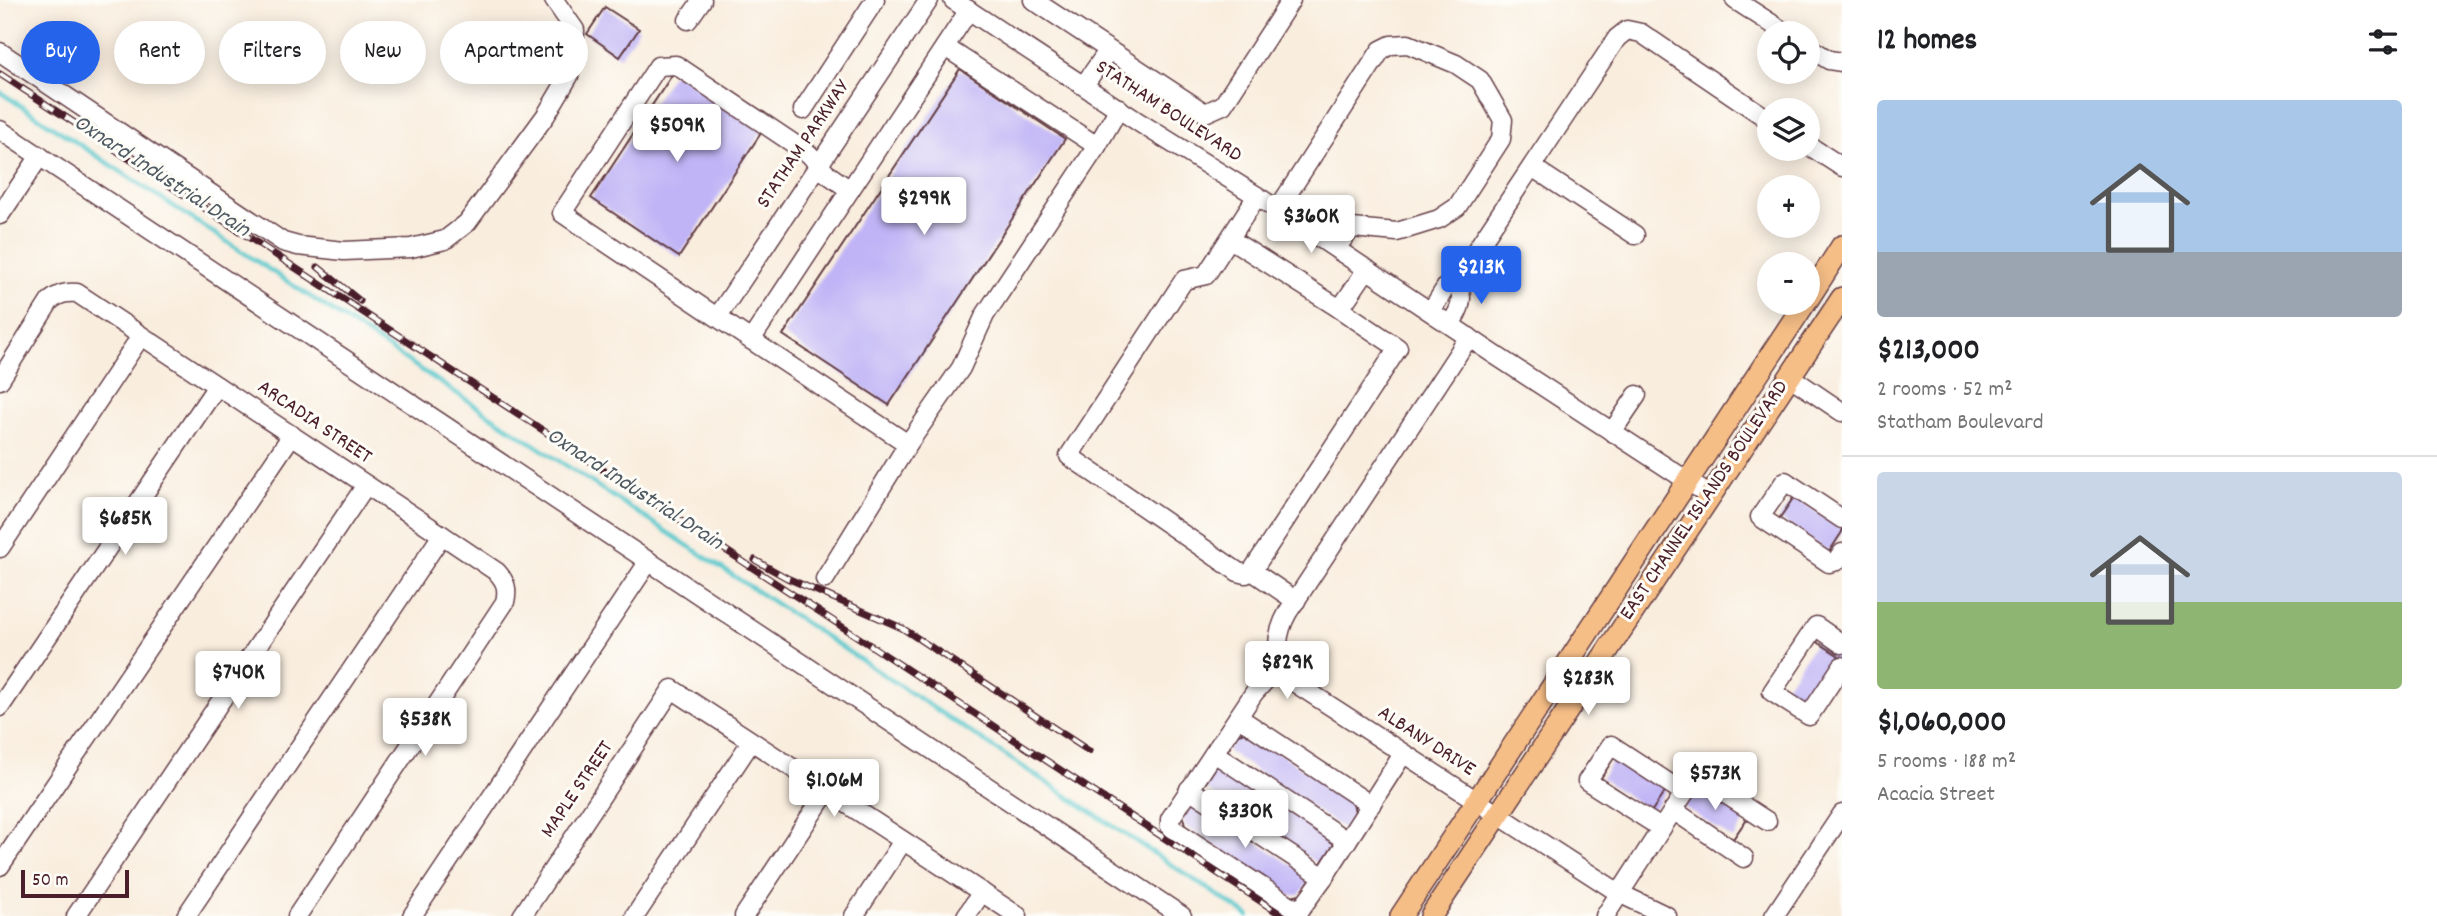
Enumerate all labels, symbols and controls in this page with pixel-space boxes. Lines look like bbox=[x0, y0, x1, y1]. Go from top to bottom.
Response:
chip: Buy bbox=[21, 21, 100, 84]
chip: Rent bbox=[114, 21, 205, 84]
chip: Filters bbox=[219, 21, 326, 84]
chip: New bbox=[340, 21, 426, 84]
chip: Apartment bbox=[440, 21, 588, 84]
map controls bbox=[1757, 21, 1820, 315]
button: locate bbox=[1757, 21, 1820, 84]
text: 12 homes bbox=[1877, 21, 1977, 64]
icon: filters bbox=[2364, 23, 2402, 61]
street label: STATHAM BOULEVARD bbox=[1089, 53, 1247, 171]
street label: STATHAM PARKWAY bbox=[750, 74, 859, 215]
button: layers bbox=[1757, 98, 1820, 161]
pin: $509K bbox=[628, 104, 726, 164]
water label: Oxnard Industrial Drain bbox=[66, 107, 257, 247]
text: $509K bbox=[649, 110, 705, 143]
icon: home bbox=[2077, 145, 2203, 271]
button: + bbox=[1757, 175, 1820, 238]
pin: $299K bbox=[875, 177, 973, 237]
text: $299K bbox=[897, 183, 951, 216]
pin: $360K bbox=[1262, 196, 1360, 255]
text: $360K bbox=[1283, 201, 1339, 234]
pin: $213K bbox=[1432, 246, 1530, 306]
text: $213K bbox=[1457, 252, 1505, 285]
button: − bbox=[1757, 252, 1820, 315]
text: $213,000 bbox=[1877, 331, 1980, 374]
street label: ARCADIA STREET bbox=[251, 374, 378, 473]
text: 2 rooms · 52 m² bbox=[1877, 374, 2013, 407]
street label: EAST CHANNEL ISLANDS BOULEVARD bbox=[1613, 375, 1797, 627]
text: Statham Boulevard bbox=[1877, 407, 2044, 440]
water label: Oxnard Industrial Drain bbox=[539, 420, 730, 560]
pin: $685K bbox=[76, 498, 174, 557]
text: $685K bbox=[98, 503, 152, 536]
icon: home bbox=[2077, 517, 2203, 643]
pin: $829K bbox=[1238, 642, 1336, 701]
text: $829K bbox=[1261, 647, 1313, 680]
pin: $740K bbox=[189, 652, 287, 711]
text: $740K bbox=[211, 657, 265, 690]
pin: $283K bbox=[1539, 658, 1637, 717]
text: $283K bbox=[1562, 663, 1614, 696]
pin: $538K bbox=[376, 698, 474, 758]
street label: ALBANY DRIVE bbox=[1371, 699, 1481, 785]
text: $1,060,000 bbox=[1877, 703, 2007, 746]
text: $538K bbox=[399, 704, 451, 737]
street label: MAPLE STREET bbox=[534, 735, 622, 845]
text: 5 rooms · 188 m² bbox=[1877, 746, 2016, 779]
pin: $573K bbox=[1666, 752, 1764, 812]
text: $573K bbox=[1689, 758, 1741, 791]
pin: $1.06M bbox=[777, 760, 891, 819]
text: $1.06M bbox=[805, 765, 863, 798]
text: Acacia Street bbox=[1877, 779, 1995, 812]
pin: $330K bbox=[1196, 790, 1294, 850]
text: $330K bbox=[1217, 796, 1273, 829]
scale bar bbox=[21, 867, 130, 899]
text: 50 m bbox=[32, 868, 69, 895]

